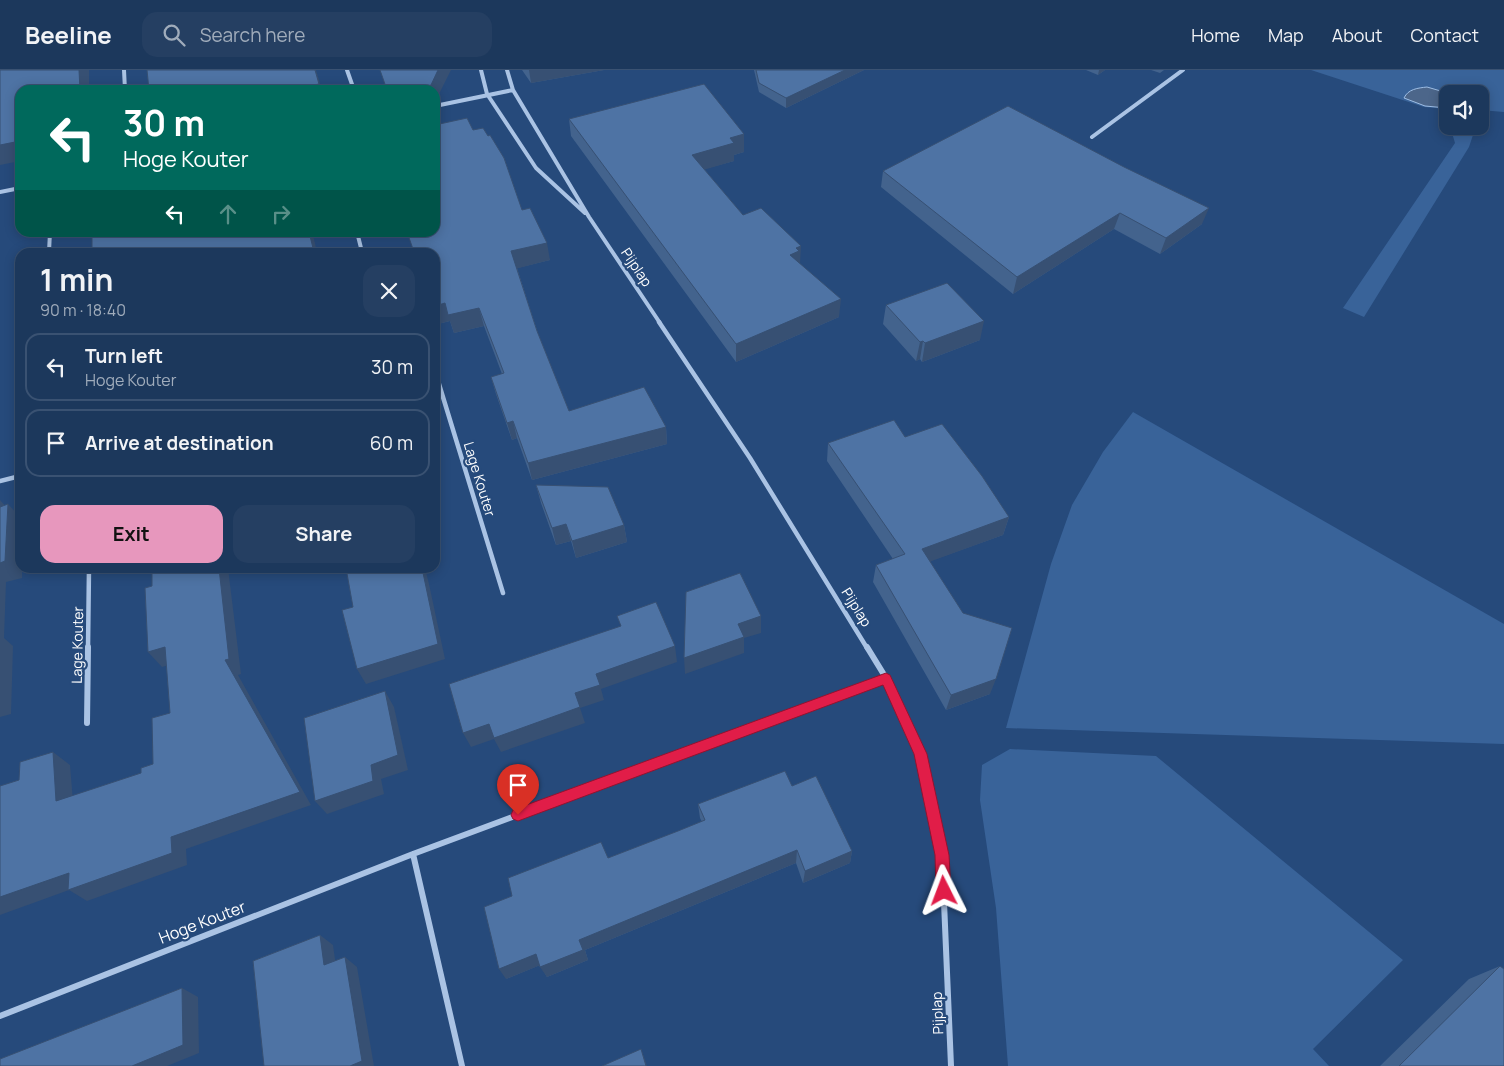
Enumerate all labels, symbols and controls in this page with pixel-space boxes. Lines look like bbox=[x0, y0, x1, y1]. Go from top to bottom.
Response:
search box bbox=[142, 12, 492, 57]
text: Beeline bbox=[25, 18, 112, 51]
icon: search bbox=[160, 21, 188, 49]
text: Search here bbox=[200, 22, 305, 48]
text: Home bbox=[1191, 23, 1240, 47]
text: Map bbox=[1268, 23, 1304, 47]
text: About bbox=[1332, 23, 1382, 47]
text: Contact bbox=[1410, 23, 1479, 47]
map controls bbox=[1439, 85, 1489, 135]
button: sound bbox=[1439, 85, 1489, 135]
text: 30 m bbox=[123, 99, 205, 147]
icon: left bbox=[40, 105, 105, 170]
text: Hoge Kouter bbox=[123, 144, 249, 174]
icon: left bbox=[161, 200, 189, 228]
icon: ahead bbox=[214, 200, 242, 228]
icon: right bbox=[267, 200, 295, 228]
street label: Pijplap bbox=[617, 244, 657, 290]
text: 1 min bbox=[40, 259, 113, 300]
button: close bbox=[363, 265, 415, 317]
text: 90 m · 18:40 bbox=[40, 299, 126, 321]
text: Turn left bbox=[85, 343, 163, 369]
icon: left bbox=[42, 353, 70, 381]
text: 30 m bbox=[371, 354, 413, 380]
text: Hoge Kouter bbox=[85, 369, 176, 391]
icon: arrive bbox=[42, 429, 70, 457]
text: Arrive at destination bbox=[85, 430, 274, 456]
text: 60 m bbox=[370, 430, 413, 456]
street label: Lage Kouter bbox=[460, 439, 500, 519]
button: Exit bbox=[40, 505, 223, 563]
button: Share bbox=[233, 505, 415, 563]
street label: Pijplap bbox=[838, 584, 876, 630]
street label: Lage Kouter bbox=[67, 606, 87, 684]
pin bbox=[497, 764, 539, 815]
icon: arrive bbox=[504, 771, 532, 799]
position arrow bbox=[917, 864, 969, 916]
street label: Hoge Kouter bbox=[155, 895, 249, 949]
street label: Pijplap bbox=[927, 991, 947, 1035]

